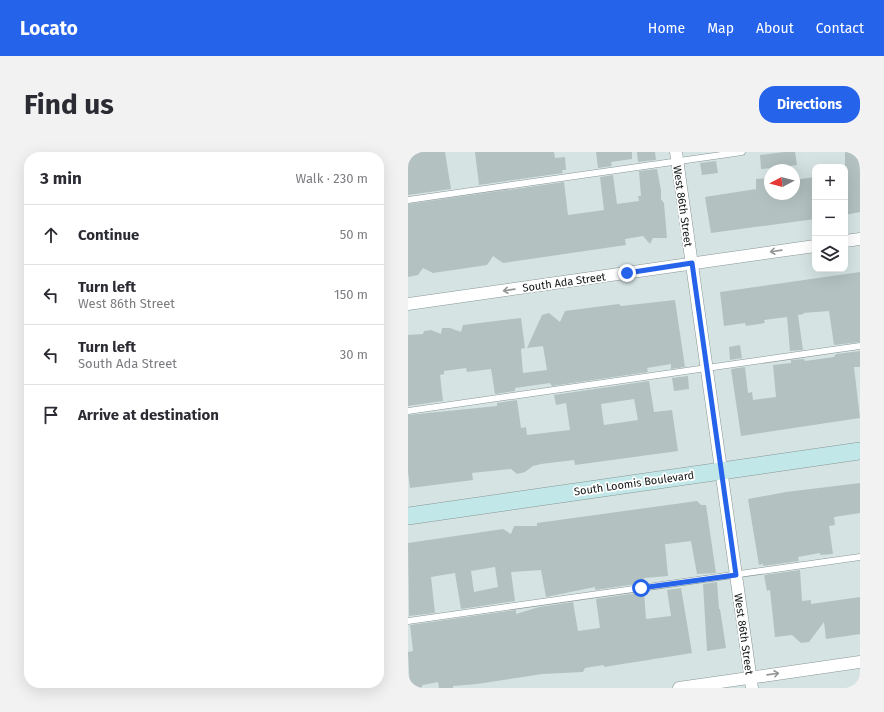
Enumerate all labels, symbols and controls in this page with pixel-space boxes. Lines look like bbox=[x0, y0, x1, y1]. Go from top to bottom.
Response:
text: Locato bbox=[20, 17, 78, 40]
text: Home bbox=[648, 20, 685, 37]
text: Map bbox=[707, 20, 734, 37]
text: About bbox=[756, 20, 794, 37]
text: Contact bbox=[816, 20, 864, 37]
button: Directions bbox=[759, 86, 860, 123]
text: Find us bbox=[24, 88, 114, 121]
north arrow bbox=[764, 164, 800, 200]
map controls bbox=[812, 164, 848, 272]
button: + bbox=[812, 164, 848, 200]
street label: West 86th Street bbox=[670, 165, 695, 248]
text: 3 min bbox=[40, 168, 82, 189]
text: Walk · 230 m bbox=[296, 171, 368, 186]
button: − bbox=[812, 200, 848, 236]
icon: ahead bbox=[40, 224, 62, 246]
text: Continue bbox=[78, 226, 139, 244]
text: 50 m bbox=[340, 227, 368, 242]
button: layers bbox=[812, 236, 848, 272]
one-way arrow bbox=[770, 247, 783, 255]
route end bbox=[618, 264, 636, 282]
street label: South Ada Street bbox=[522, 270, 606, 295]
text: Turn left bbox=[78, 278, 136, 296]
icon: left bbox=[40, 284, 62, 306]
one-way arrow bbox=[503, 286, 516, 294]
text: 150 m bbox=[334, 287, 368, 302]
text: West 86th Street bbox=[78, 296, 175, 311]
text: Turn left bbox=[78, 338, 136, 356]
icon: left bbox=[40, 344, 62, 366]
text: 30 m bbox=[340, 347, 368, 362]
text: South Ada Street bbox=[78, 356, 177, 371]
icon: arrive bbox=[40, 404, 62, 426]
text: Arrive at destination bbox=[78, 406, 219, 424]
street label: South Loomis Boulevard bbox=[573, 469, 695, 498]
route start bbox=[632, 579, 650, 597]
street label: West 86th Street bbox=[731, 593, 756, 676]
one-way arrow bbox=[766, 670, 779, 678]

